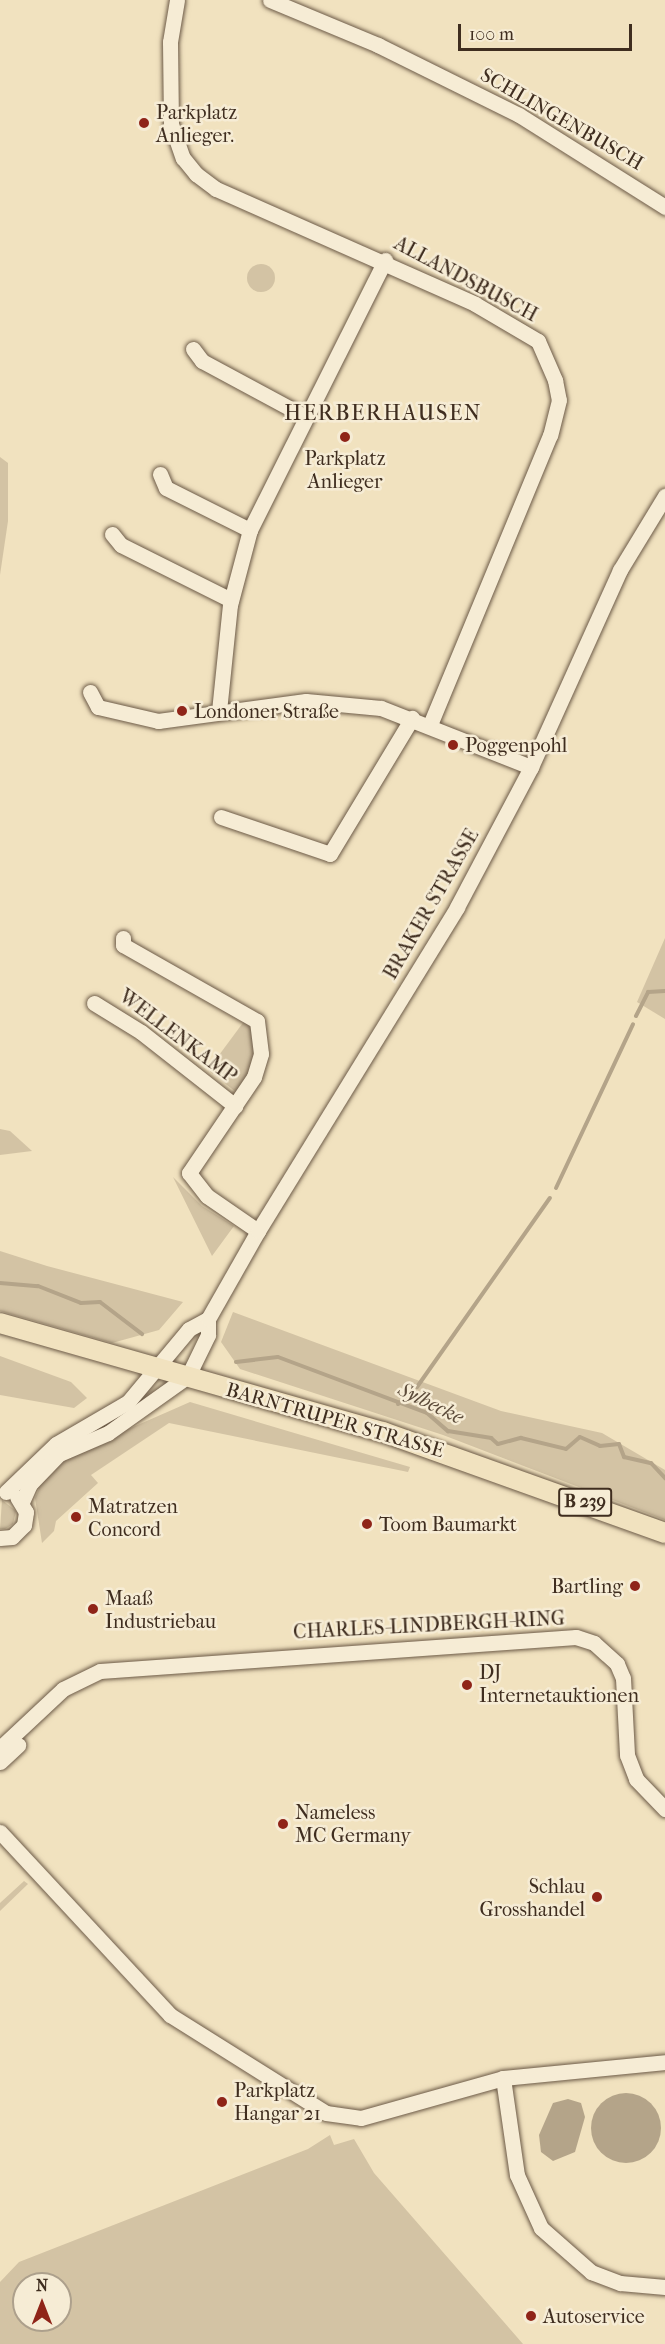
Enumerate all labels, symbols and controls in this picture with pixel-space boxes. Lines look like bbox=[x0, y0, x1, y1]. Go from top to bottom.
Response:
scale bar bbox=[461, 12, 635, 50]
text: 100 m bbox=[469, 24, 514, 45]
street label: SCHLINGENBUSCH bbox=[476, 63, 648, 175]
place label: Parkplatz Anlieger. bbox=[156, 100, 237, 147]
marker: Parkplatz Anlieger. bbox=[137, 116, 151, 130]
street label: ALLANDSBUSCH bbox=[390, 231, 542, 327]
district label: HERBERHAUSEN bbox=[284, 401, 482, 427]
marker: Parkplatz Anlieger bbox=[338, 430, 352, 444]
place label: Parkplatz Anlieger bbox=[304, 446, 386, 493]
place label: Londoner Straße bbox=[194, 699, 339, 723]
marker: Londoner Straße bbox=[175, 704, 189, 718]
place label: Poggenpohl bbox=[465, 733, 567, 757]
marker: Poggenpohl bbox=[446, 738, 460, 752]
street label: BRAKER STRASSE bbox=[378, 824, 484, 984]
street label: WELLENKAMP bbox=[114, 984, 242, 1088]
water label: Sylbecke bbox=[394, 1376, 468, 1430]
street label: BARNTRUPER STRASSE bbox=[223, 1377, 447, 1463]
road number: B 239 bbox=[558, 1487, 612, 1517]
place label: Matratzen Concord bbox=[88, 1494, 178, 1541]
marker: Matratzen Concord bbox=[69, 1510, 83, 1524]
place label: Toom Baumarkt bbox=[379, 1512, 517, 1536]
marker: Toom Baumarkt bbox=[360, 1517, 374, 1531]
place label: Bartling bbox=[551, 1574, 623, 1598]
marker: Bartling bbox=[628, 1579, 642, 1593]
place label: Maaß Industriebau bbox=[105, 1586, 216, 1633]
marker: Maaß Industriebau bbox=[86, 1602, 100, 1616]
street label: CHARLES-LINDBERGH-RING bbox=[292, 1606, 566, 1644]
place label: DJ Internetauktionen bbox=[479, 1661, 639, 1708]
marker: DJ Internetauktionen bbox=[460, 1678, 474, 1692]
place label: Nameless MC Germany bbox=[295, 1800, 411, 1847]
marker: Nameless MC Germany bbox=[276, 1817, 290, 1831]
place label: Schlau Grosshandel bbox=[479, 1874, 585, 1921]
marker: Schlau Grosshandel bbox=[590, 1890, 604, 1904]
place label: Parkplatz Hangar 21 bbox=[234, 2078, 321, 2125]
marker: Parkplatz Hangar 21 bbox=[215, 2095, 229, 2109]
north arrow bbox=[12, 2272, 72, 2332]
text: N bbox=[36, 2276, 48, 2295]
place label: Autoservice bbox=[543, 2304, 645, 2328]
marker: Autoservice bbox=[524, 2309, 538, 2323]

